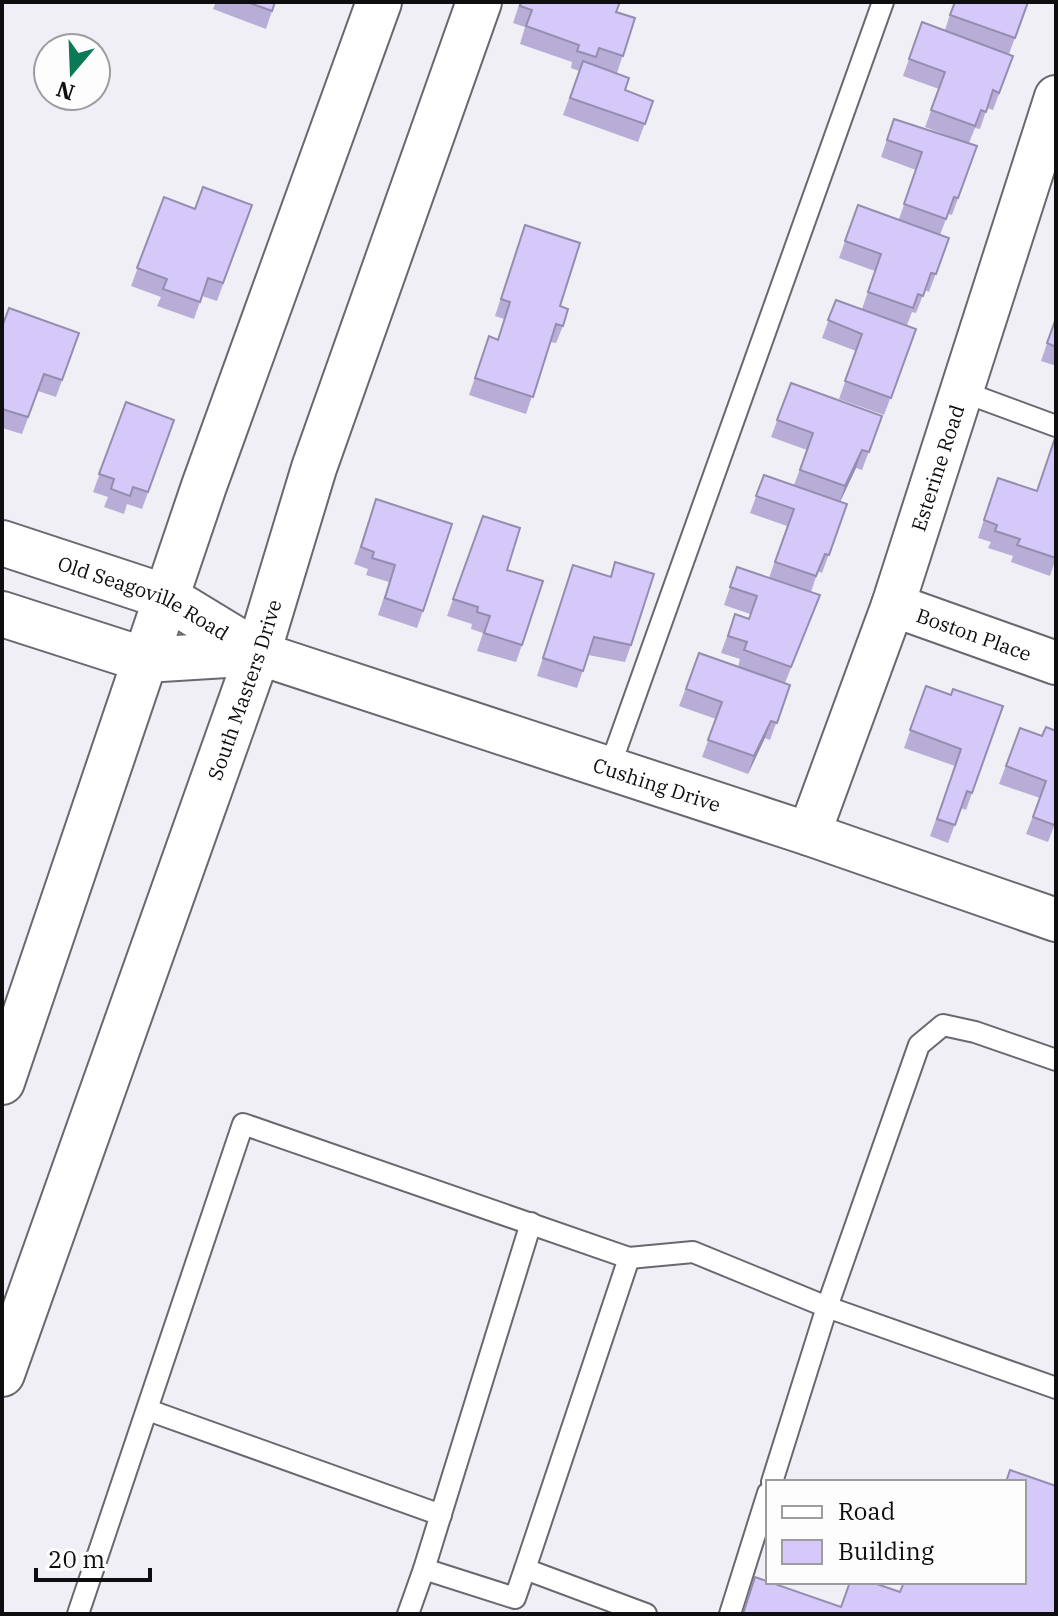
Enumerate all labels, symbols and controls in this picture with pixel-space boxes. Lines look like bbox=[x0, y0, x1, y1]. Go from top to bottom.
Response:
north arrow bbox=[32, 32, 112, 112]
text: N bbox=[52, 75, 78, 108]
street label: Esterine Road bbox=[904, 401, 970, 534]
street label: Old Seagoville Road bbox=[54, 549, 234, 646]
street label: South Masters Drive bbox=[201, 596, 287, 784]
street label: Boston Place bbox=[913, 601, 1035, 667]
street label: Cushing Drive bbox=[590, 751, 724, 818]
legend bbox=[766, 1480, 1026, 1584]
text: Road bbox=[838, 1495, 895, 1527]
scale bar bbox=[36, 1532, 150, 1582]
text: Building bbox=[838, 1535, 934, 1567]
text: 20 m bbox=[48, 1543, 105, 1575]

